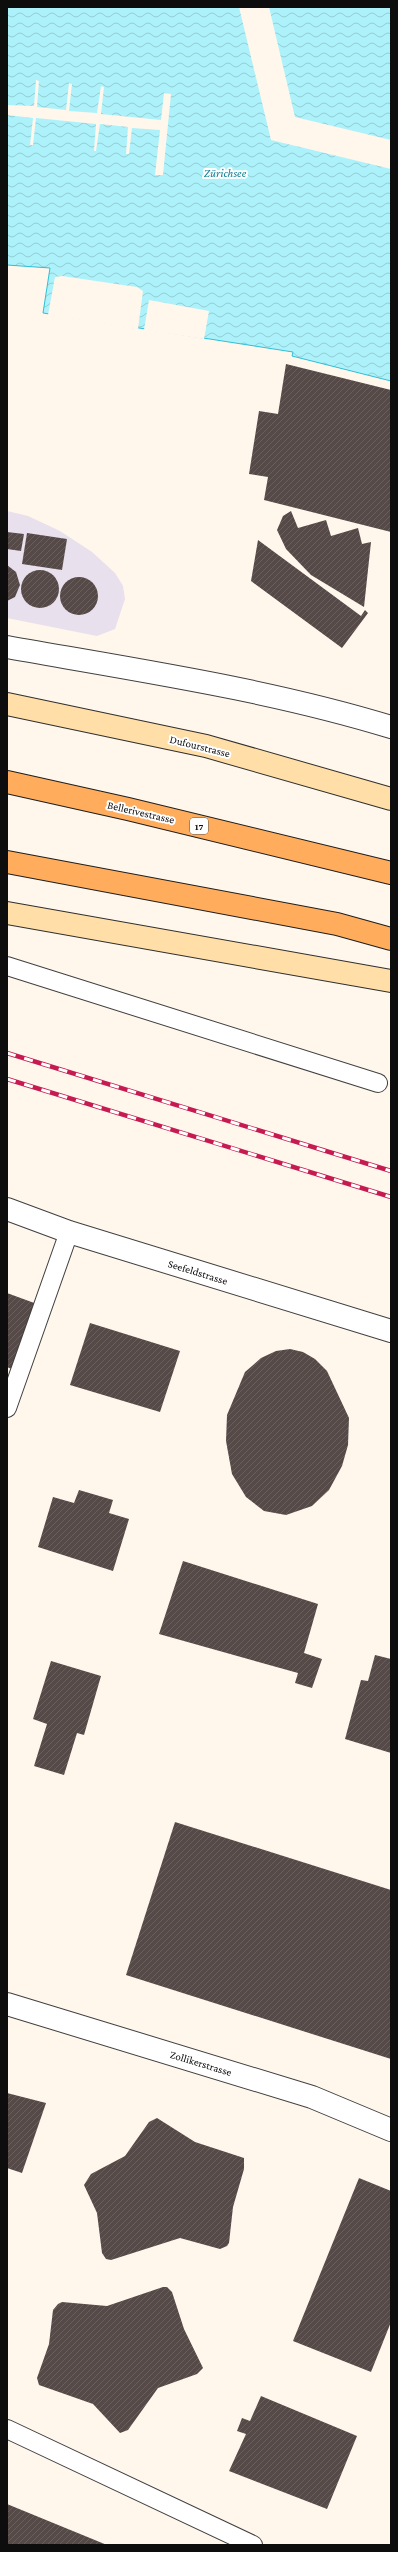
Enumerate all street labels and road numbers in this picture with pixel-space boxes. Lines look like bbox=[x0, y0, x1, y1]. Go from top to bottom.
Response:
street label: Dufourstrasse bbox=[169, 733, 232, 759]
street label: Bellerivestrasse bbox=[106, 798, 176, 826]
road number: 17 bbox=[190, 818, 208, 834]
street label: Seefeldstrasse bbox=[167, 1257, 229, 1287]
street label: Zollikerstrasse bbox=[169, 2048, 233, 2078]

